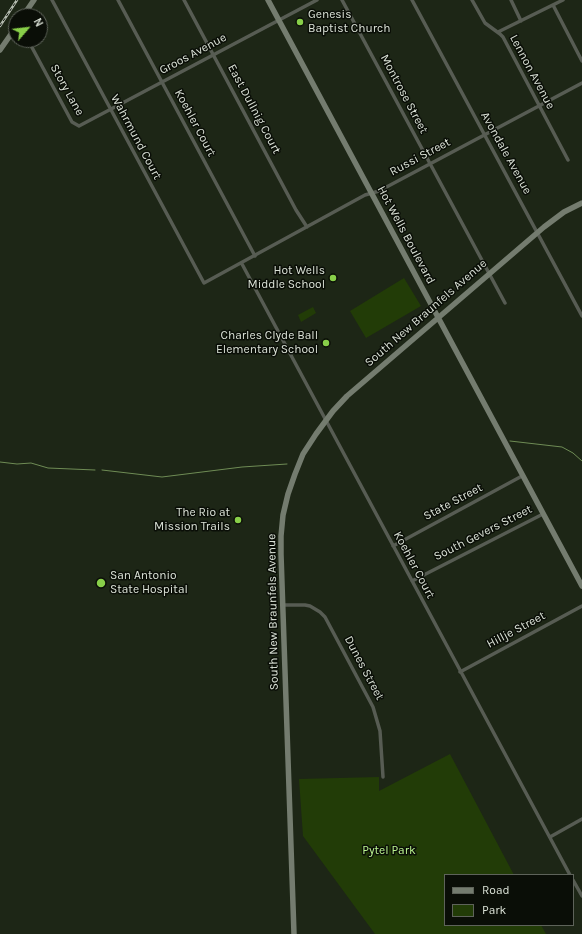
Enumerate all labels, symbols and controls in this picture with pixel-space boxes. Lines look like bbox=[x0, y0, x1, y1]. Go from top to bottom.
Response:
north arrow bbox=[8, 8, 48, 48]
place label: Genesis Baptist Church bbox=[308, 8, 390, 36]
text: N bbox=[31, 16, 46, 29]
marker: Genesis Baptist Church bbox=[295, 17, 305, 27]
street label: Groos Avenue bbox=[157, 30, 229, 78]
street label: Lennon Avenue bbox=[506, 32, 558, 112]
street label: Montrose Street bbox=[377, 52, 431, 136]
street label: Story Lane bbox=[47, 62, 87, 118]
street label: East Dullnig Court bbox=[224, 62, 284, 156]
street label: Koehler Court bbox=[171, 87, 219, 159]
street label: Wahrmund Court bbox=[108, 92, 164, 182]
street label: Avondale Avenue bbox=[477, 109, 535, 197]
street label: Russi Street bbox=[387, 135, 453, 179]
street label: Hot Wells Boulevard bbox=[374, 183, 438, 287]
street label: South New Braunfels Avenue bbox=[362, 256, 490, 370]
place label: Hot Wells Middle School bbox=[248, 264, 325, 292]
marker: Hot Wells Middle School bbox=[328, 273, 338, 283]
place label: Charles Clyde Ball Elementary School bbox=[216, 329, 318, 357]
marker: Charles Clyde Ball Elementary School bbox=[321, 338, 331, 348]
street label: State Street bbox=[421, 480, 485, 524]
street label: South Gevers Street bbox=[432, 502, 534, 564]
place label: The Rio at Mission Trails bbox=[154, 506, 230, 534]
marker: The Rio at Mission Trails bbox=[233, 515, 243, 525]
street label: Koehler Court bbox=[390, 529, 438, 601]
street label: South New Braunfels Avenue bbox=[264, 533, 282, 691]
place label: San Antonio State Hospital bbox=[110, 569, 188, 597]
marker: San Antonio State Hospital bbox=[95, 577, 107, 589]
street label: Hillje Street bbox=[484, 609, 548, 651]
street label: Dunes Street bbox=[341, 633, 387, 703]
park label: Pytel Park bbox=[362, 844, 416, 858]
legend bbox=[444, 874, 574, 926]
text: Road bbox=[482, 883, 510, 897]
text: Park bbox=[482, 903, 506, 917]

